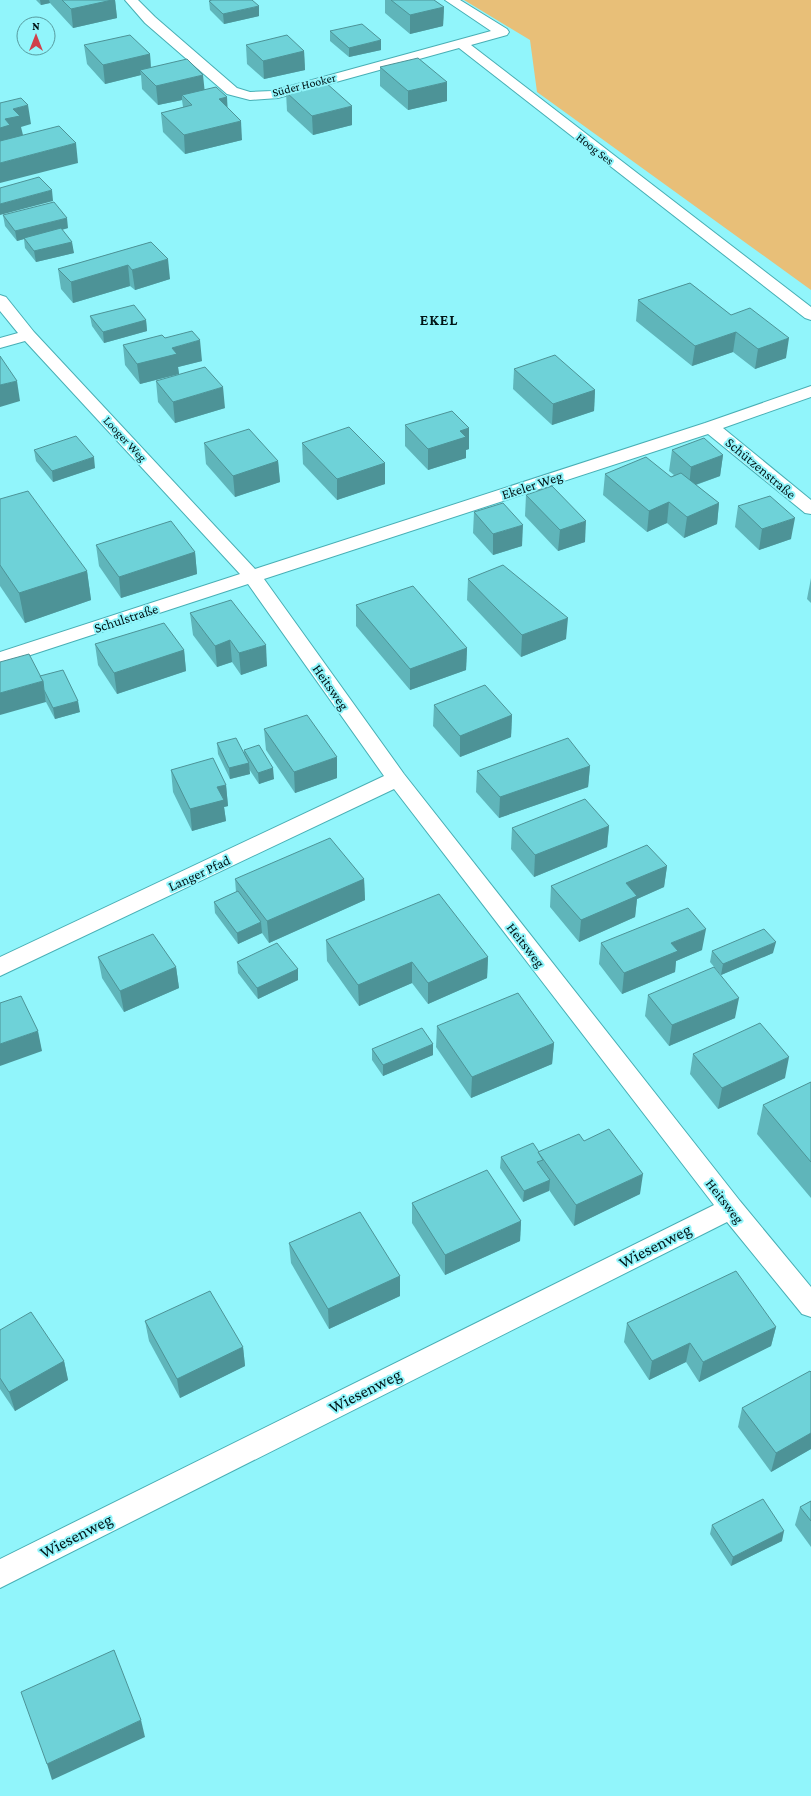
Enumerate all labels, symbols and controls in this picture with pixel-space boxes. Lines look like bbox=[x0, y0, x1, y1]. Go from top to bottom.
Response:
north arrow bbox=[16, 16, 56, 56]
text: N bbox=[32, 20, 40, 32]
street label: Süder Hooker bbox=[271, 70, 338, 100]
street label: Hoog Ses bbox=[574, 130, 617, 168]
district label: EKEL bbox=[420, 312, 458, 328]
street label: Looger Weg bbox=[100, 413, 150, 465]
street label: Schützenstraße bbox=[723, 434, 799, 502]
street label: Ekeler Weg bbox=[500, 468, 565, 502]
street label: Schulstraße bbox=[92, 600, 160, 636]
street label: Heitsweg bbox=[310, 661, 353, 713]
street label: Langer Pfad bbox=[165, 851, 233, 894]
street label: Heitsweg bbox=[504, 920, 548, 971]
street label: Heitsweg bbox=[703, 1176, 747, 1227]
street label: Wiesenweg bbox=[616, 1220, 694, 1272]
street label: Wiesenweg bbox=[326, 1365, 404, 1417]
street label: Wiesenweg bbox=[37, 1510, 115, 1562]

